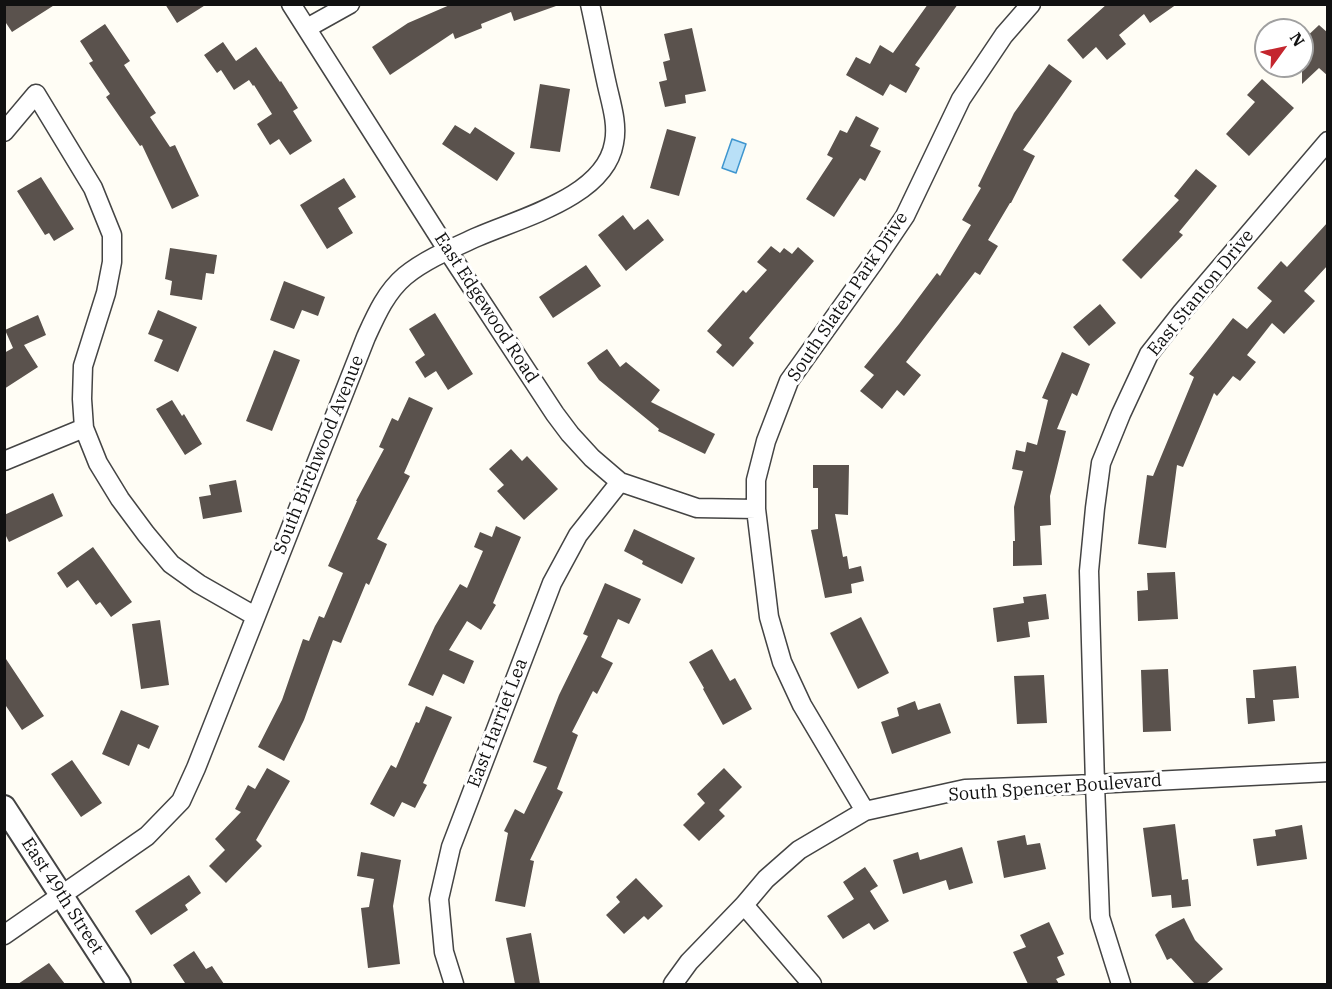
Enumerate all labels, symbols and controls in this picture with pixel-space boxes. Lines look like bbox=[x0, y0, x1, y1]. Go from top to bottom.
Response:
north arrow bbox=[1254, 18, 1314, 78]
text: N bbox=[1286, 29, 1309, 50]
street label: South Slaten Park Drive bbox=[783, 208, 913, 386]
street label: East Stanton Drive bbox=[1143, 225, 1259, 361]
street label: East Edgewood Road bbox=[429, 229, 543, 387]
street label: South Birchwood Avenue bbox=[269, 352, 369, 558]
street label: East Harriet Lea bbox=[463, 655, 533, 791]
street label: South Spencer Boulevard bbox=[948, 770, 1162, 806]
street label: East 49th Street bbox=[16, 834, 108, 958]

